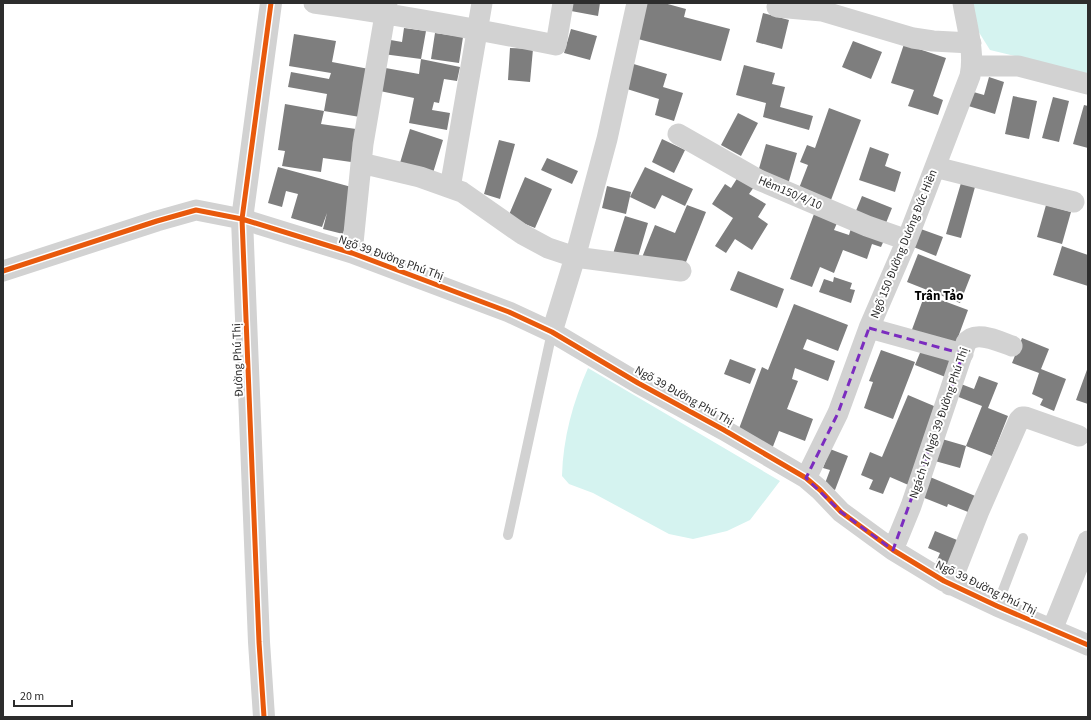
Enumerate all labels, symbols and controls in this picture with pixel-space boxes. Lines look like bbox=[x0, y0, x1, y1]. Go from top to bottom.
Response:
street label: Ngõ 150 Đường Dương Đức Hiền bbox=[866, 167, 942, 321]
street label: Hẻm150/4/10 bbox=[755, 172, 825, 214]
street label: Ngõ 39 Đường Phú Thị bbox=[336, 231, 446, 285]
district label: Trân Tảo bbox=[915, 287, 963, 305]
street label: Đường Phú Thị bbox=[228, 323, 248, 397]
street label: Ngách 17 Ngõ 39 Đường Phú Thị bbox=[905, 345, 973, 501]
street label: Ngõ 39 Đường Phú Thị bbox=[631, 362, 737, 430]
street label: Ngõ 39 Đường Phú Thị bbox=[933, 556, 1040, 620]
scale bar bbox=[14, 682, 72, 708]
text: 20 m bbox=[20, 688, 44, 705]

